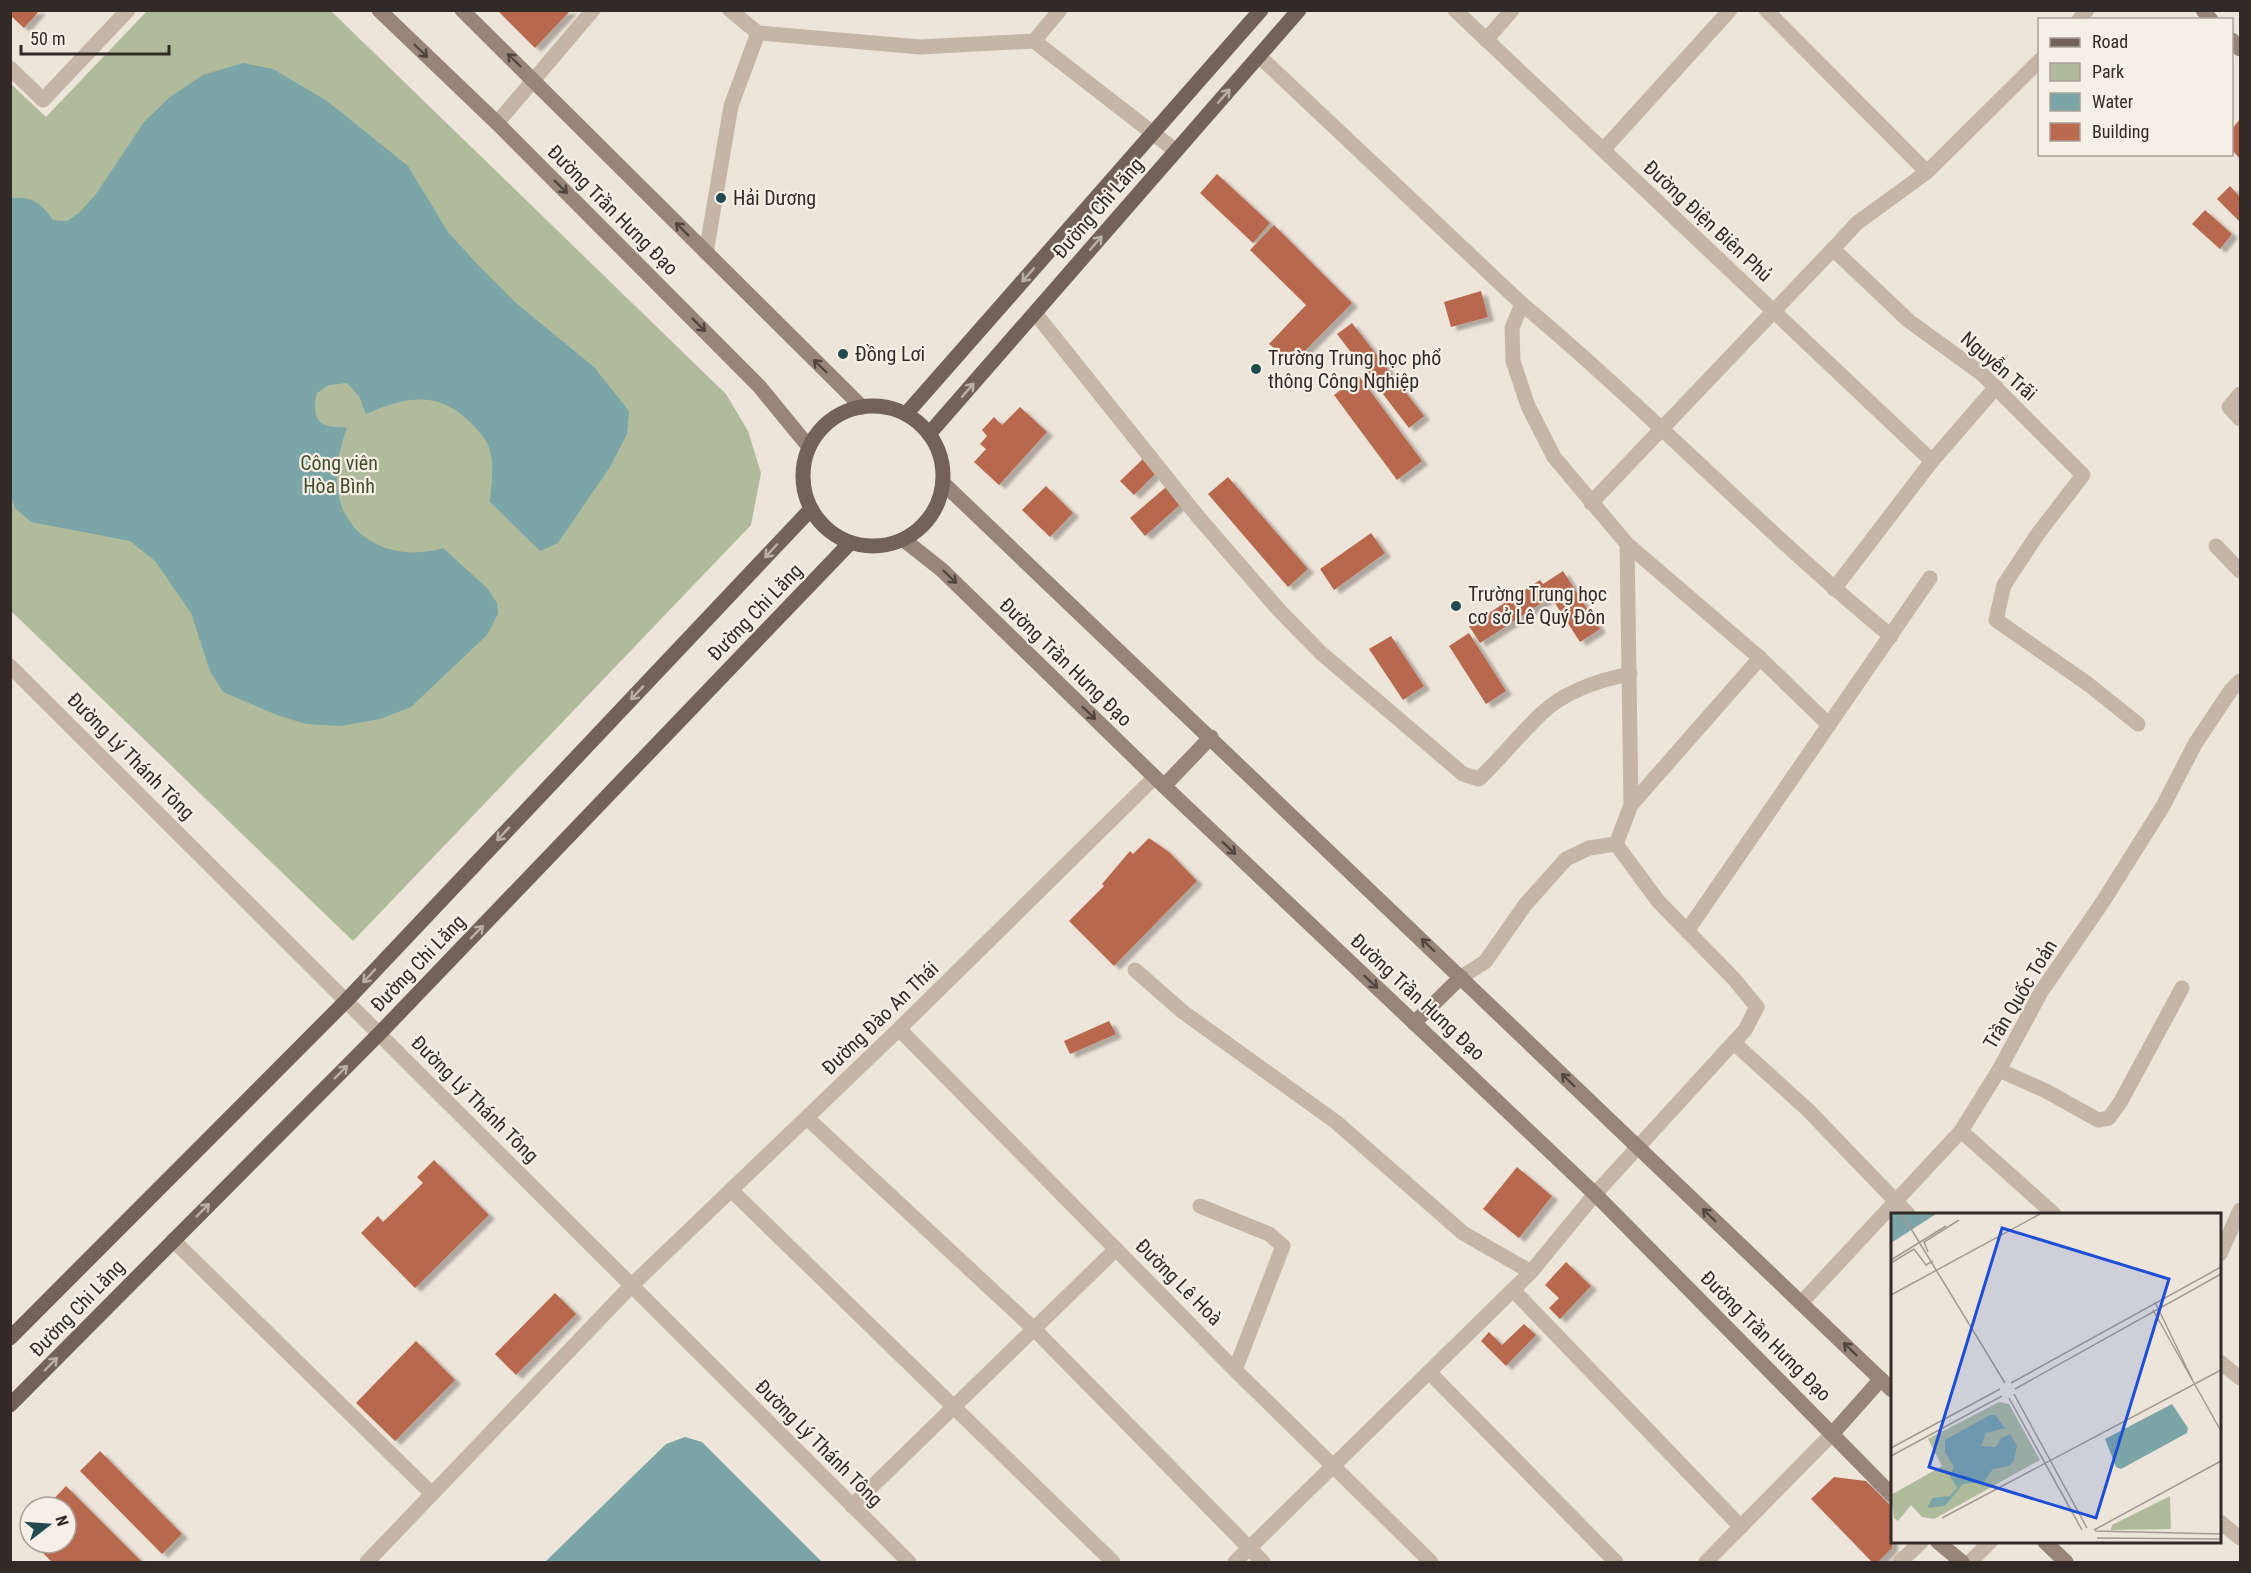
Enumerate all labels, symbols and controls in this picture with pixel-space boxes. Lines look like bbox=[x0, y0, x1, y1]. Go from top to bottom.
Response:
scale bar bbox=[21, 18, 170, 56]
legend bbox=[2038, 18, 2233, 156]
text: 50 m bbox=[30, 28, 65, 49]
text: Road bbox=[2092, 31, 2128, 52]
one-way arrow bbox=[414, 44, 429, 58]
one-way arrow bbox=[507, 53, 522, 68]
text: Park bbox=[2092, 61, 2124, 82]
one-way arrow bbox=[1217, 89, 1231, 104]
text: Water bbox=[2092, 91, 2134, 112]
text: Building bbox=[2092, 121, 2149, 142]
street label: Đường Trần Hưng Đạo bbox=[543, 140, 683, 280]
street label: Đường Chi Lăng bbox=[1048, 153, 1148, 263]
street label: Đường Điện Biên Phủ bbox=[1639, 155, 1777, 287]
one-way arrow bbox=[553, 180, 568, 195]
place label: Hải Dương bbox=[733, 186, 816, 210]
marker: Hải Dương bbox=[714, 191, 728, 205]
one-way arrow bbox=[674, 221, 689, 236]
one-way arrow bbox=[1089, 236, 1103, 251]
one-way arrow bbox=[1021, 267, 1035, 282]
one-way arrow bbox=[691, 318, 706, 333]
street label: Nguyễn Trãi bbox=[1956, 326, 2042, 406]
place label: Đồng Lơi bbox=[855, 342, 925, 366]
place label: Trường Trung học phổ thông Công Nghiệp bbox=[1268, 346, 1441, 393]
marker: Đồng Lơi bbox=[836, 347, 850, 361]
one-way arrow bbox=[812, 359, 827, 373]
marker: Trường Trung học phổ thông Công Nghiệp bbox=[1249, 362, 1263, 376]
one-way arrow bbox=[961, 383, 975, 398]
park label: Công viên Hòa Bình bbox=[300, 451, 378, 498]
one-way arrow bbox=[764, 543, 778, 558]
street label: Đường Chi Lăng bbox=[703, 558, 807, 666]
one-way arrow bbox=[942, 569, 957, 584]
place label: Trường Trung học cơ sở Lê Quý Đôn bbox=[1468, 582, 1607, 629]
street label: Đường Trần Hưng Đạo bbox=[995, 593, 1137, 731]
marker: Trường Trung học cơ sở Lê Quý Đôn bbox=[1449, 599, 1463, 613]
one-way arrow bbox=[630, 685, 644, 700]
street label: Đường Lý Thánh Tông bbox=[62, 687, 200, 825]
one-way arrow bbox=[1081, 706, 1096, 720]
one-way arrow bbox=[496, 827, 510, 842]
one-way arrow bbox=[1222, 841, 1237, 855]
street label: Đường Chi Lăng bbox=[366, 909, 470, 1017]
one-way arrow bbox=[469, 925, 483, 940]
street label: Đường Trần Hưng Đạo bbox=[1346, 929, 1490, 1065]
street label: Trần Quốc Toản bbox=[1978, 935, 2062, 1053]
one-way arrow bbox=[1420, 938, 1435, 952]
street label: Đường Đào An Thái bbox=[817, 956, 943, 1080]
one-way arrow bbox=[362, 969, 376, 984]
one-way arrow bbox=[1363, 975, 1378, 989]
street label: Đường Lý Thánh Tông bbox=[406, 1030, 544, 1168]
one-way arrow bbox=[333, 1064, 348, 1079]
one-way arrow bbox=[1561, 1073, 1576, 1087]
one-way arrow bbox=[196, 1202, 210, 1217]
one-way arrow bbox=[1702, 1207, 1717, 1222]
inset map bbox=[1891, 1213, 2221, 1543]
street label: Đường Lê Hoà bbox=[1131, 1234, 1227, 1330]
street label: Đường Chi Lăng bbox=[25, 1254, 129, 1362]
street label: Đường Trần Hưng Đạo bbox=[1696, 1266, 1836, 1406]
one-way arrow bbox=[1843, 1342, 1858, 1357]
one-way arrow bbox=[44, 1356, 59, 1371]
street label: Đường Lý Thánh Tông bbox=[750, 1374, 888, 1512]
north arrow bbox=[18, 1495, 78, 1555]
text: N bbox=[51, 1513, 72, 1528]

